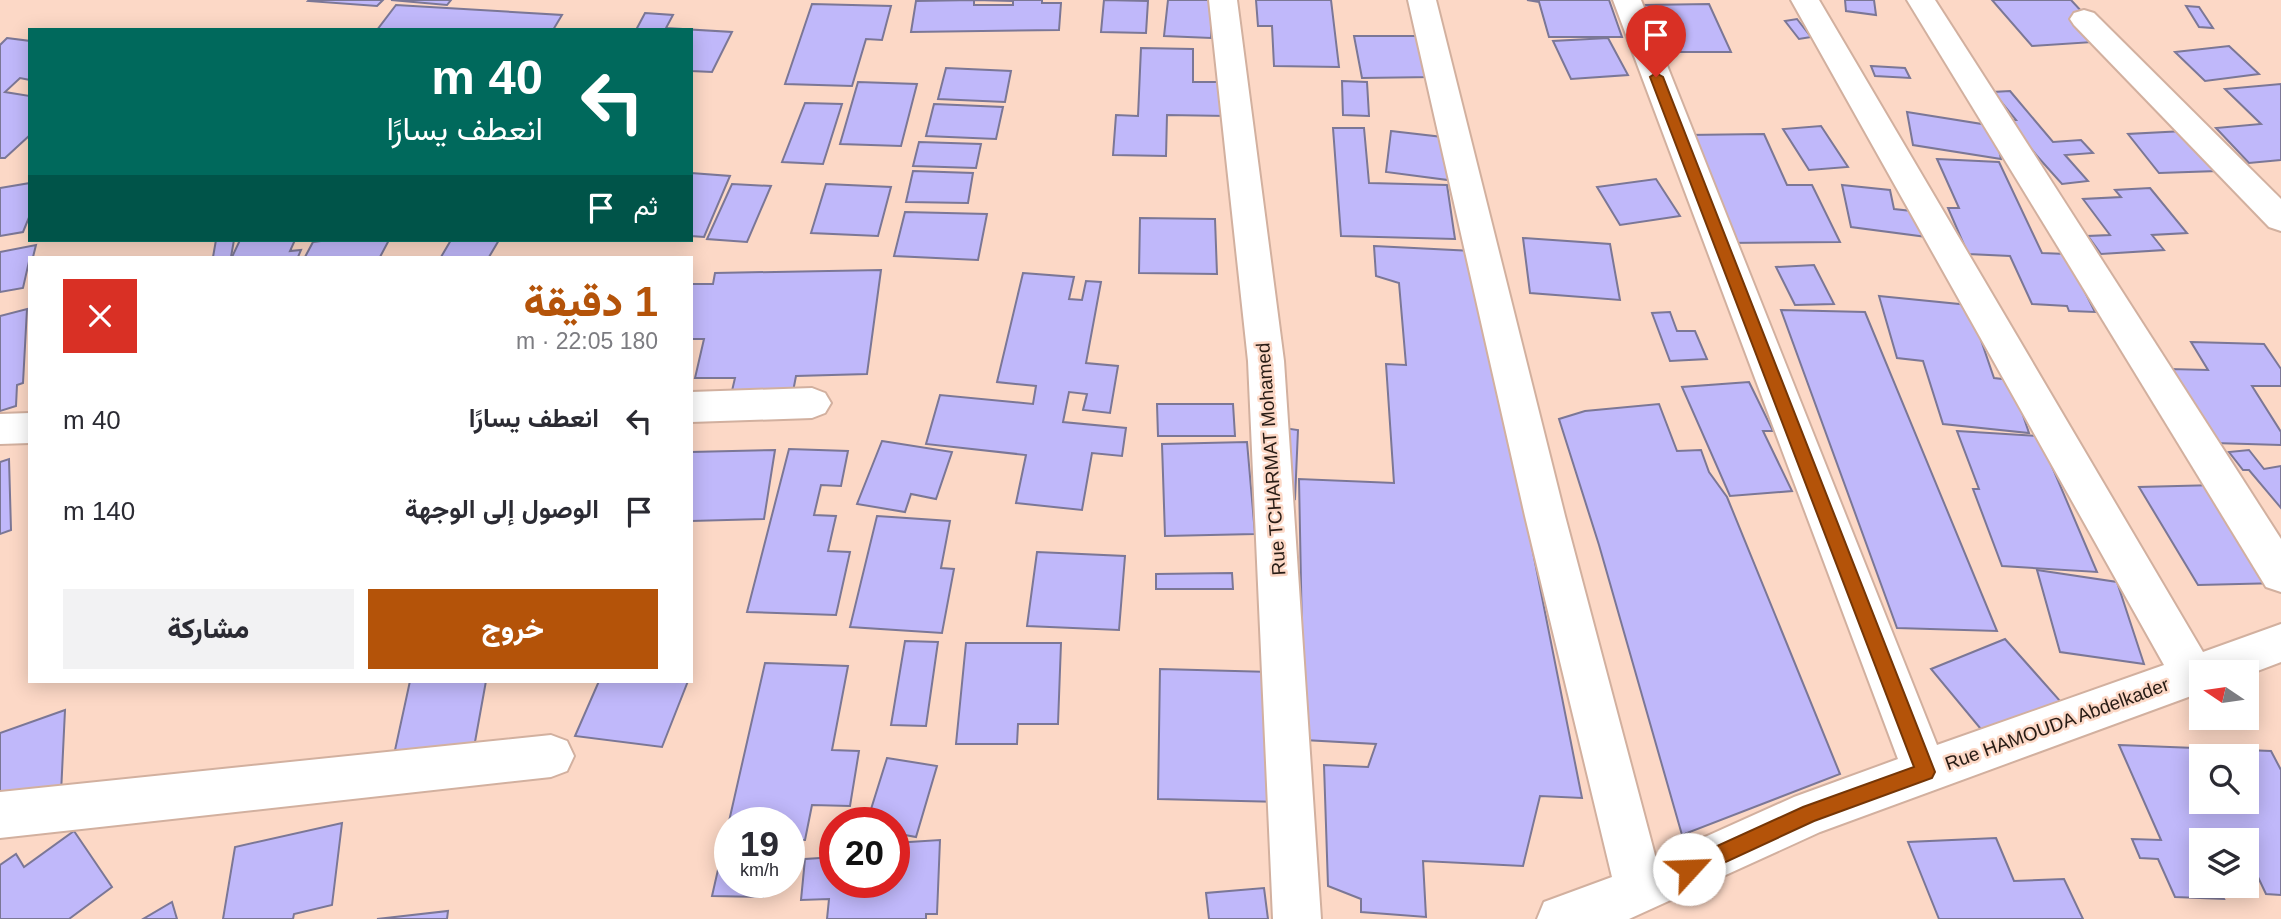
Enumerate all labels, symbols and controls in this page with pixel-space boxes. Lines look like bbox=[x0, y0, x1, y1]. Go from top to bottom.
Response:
pin bbox=[1626, 5, 1686, 77]
icon: arrive bbox=[1637, 16, 1675, 54]
text: 40 m bbox=[431, 50, 543, 104]
icon: left bbox=[567, 56, 658, 147]
text: انعطف يسارًا bbox=[386, 111, 543, 147]
icon: arrive bbox=[582, 189, 620, 227]
text: ثم bbox=[634, 191, 658, 221]
text: 1 دقيقة bbox=[524, 278, 658, 325]
button: close bbox=[63, 279, 137, 353]
text: 180 m · 22:05 bbox=[516, 328, 658, 354]
street label: Rue TCHARMAT Mohamed bbox=[1252, 342, 1290, 576]
icon: left bbox=[620, 402, 658, 440]
text: انعطف يسارًا bbox=[469, 403, 599, 433]
text: 40 m bbox=[63, 405, 121, 435]
icon: arrive bbox=[620, 493, 658, 531]
text: الوصول إلى الوجهة bbox=[405, 494, 599, 524]
text: 140 m bbox=[63, 496, 135, 526]
button: مشاركة bbox=[63, 589, 354, 669]
button: خروج bbox=[368, 589, 658, 669]
north arrow bbox=[2189, 660, 2259, 730]
map controls bbox=[2189, 660, 2259, 898]
street label: Rue HAMOUDA Abdelkader bbox=[1942, 673, 2172, 774]
button: search bbox=[2189, 744, 2259, 814]
speed limit sign: 20 bbox=[819, 807, 910, 898]
text: 19 bbox=[740, 824, 779, 863]
button: layers bbox=[2189, 828, 2259, 898]
position arrow bbox=[1652, 832, 1726, 906]
text: km/h bbox=[740, 860, 779, 880]

